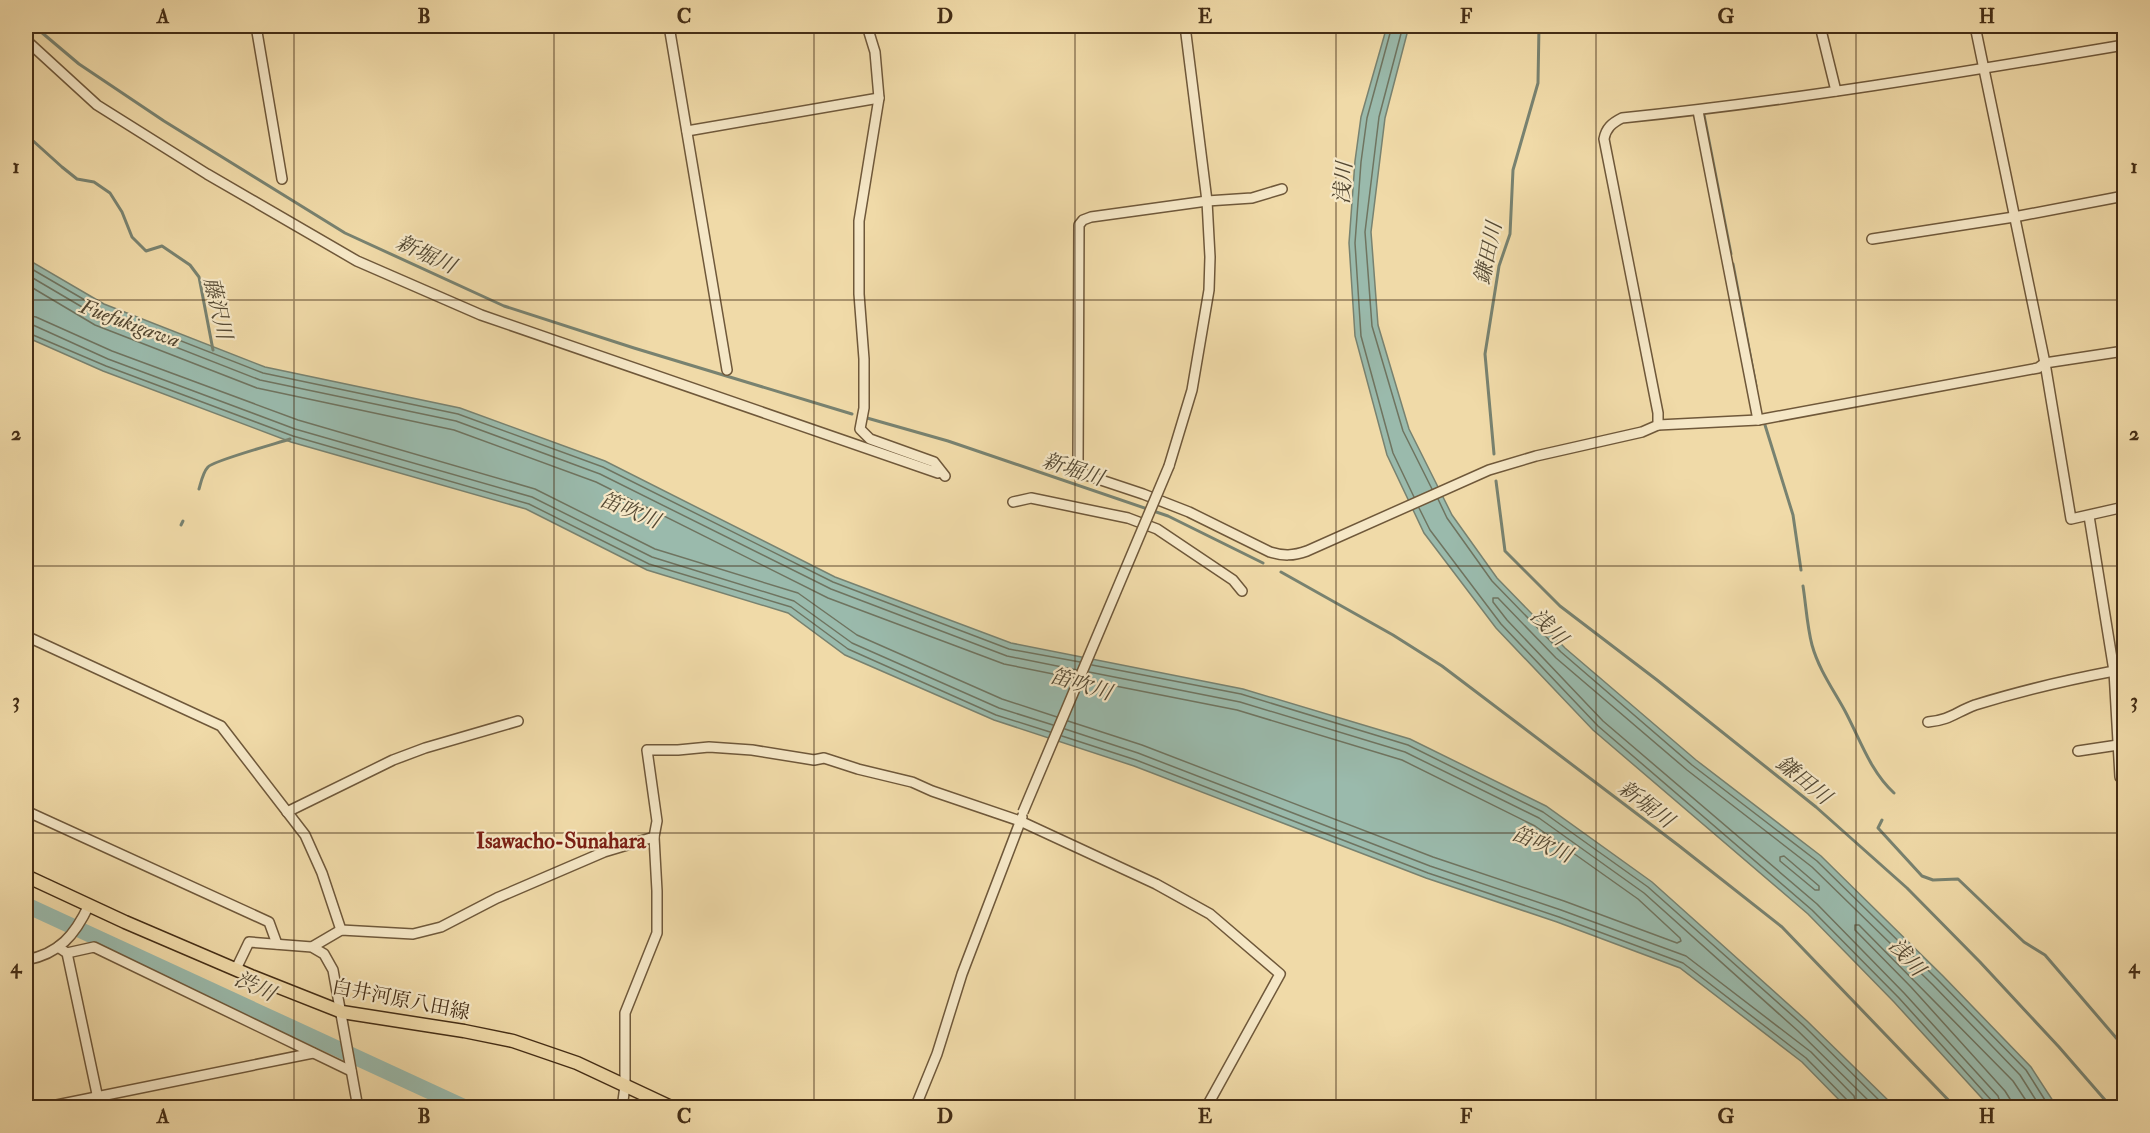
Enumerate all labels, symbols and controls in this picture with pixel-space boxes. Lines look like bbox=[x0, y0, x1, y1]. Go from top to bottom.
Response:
text: A bbox=[156, 4, 170, 29]
text: B bbox=[417, 4, 431, 29]
text: C bbox=[677, 4, 691, 29]
text: D bbox=[937, 4, 953, 29]
text: E bbox=[1198, 4, 1213, 29]
text: F bbox=[1460, 4, 1473, 29]
text: G bbox=[1718, 4, 1735, 29]
text: H bbox=[1979, 4, 1995, 29]
text: 1 bbox=[12, 154, 20, 179]
text: 1 bbox=[2130, 154, 2138, 179]
water label: 浅川 bbox=[1329, 159, 1359, 205]
water label: 鎌田川 bbox=[1469, 218, 1509, 287]
water label: 新堀川 bbox=[392, 229, 462, 281]
water label: 藤沢川 bbox=[197, 274, 238, 344]
water label: Fuefukigawa bbox=[75, 293, 184, 354]
text: 2 bbox=[11, 421, 21, 446]
text: 2 bbox=[2129, 421, 2139, 446]
water label: 新堀川 bbox=[1039, 447, 1109, 493]
water label: 笛吹川 bbox=[596, 486, 666, 536]
water label: 浅川 bbox=[1524, 603, 1574, 653]
water label: 笛吹川 bbox=[1047, 662, 1117, 707]
text: 3 bbox=[12, 688, 20, 713]
text: 3 bbox=[2130, 688, 2138, 713]
water label: 鎌田川 bbox=[1771, 750, 1838, 812]
water label: 新堀川 bbox=[1612, 775, 1681, 835]
water label: 笛吹川 bbox=[1508, 820, 1578, 870]
district label: Isawacho-Sunahara bbox=[476, 827, 647, 855]
water label: 浅川 bbox=[1883, 933, 1932, 983]
text: 4 bbox=[10, 954, 23, 979]
text: 4 bbox=[2128, 954, 2141, 979]
water label: 渋川 bbox=[230, 965, 281, 1008]
street label: 白井河原八田線 bbox=[330, 974, 472, 1025]
text: A bbox=[156, 1104, 170, 1129]
text: B bbox=[417, 1104, 431, 1129]
text: C bbox=[677, 1104, 691, 1129]
text: D bbox=[937, 1104, 953, 1129]
text: E bbox=[1198, 1104, 1213, 1129]
text: F bbox=[1460, 1104, 1473, 1129]
text: G bbox=[1718, 1104, 1735, 1129]
text: H bbox=[1979, 1104, 1995, 1129]

